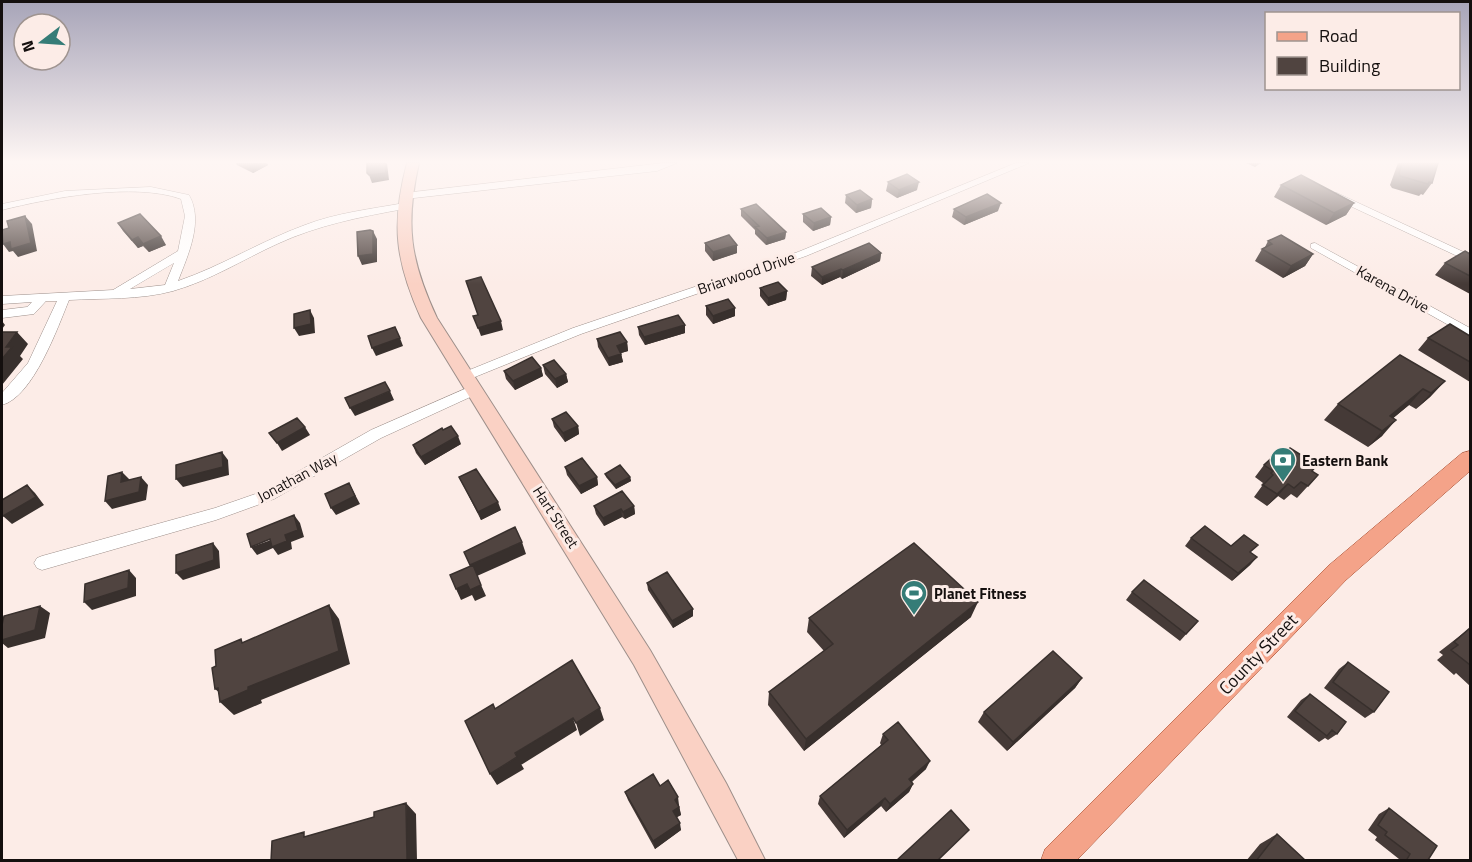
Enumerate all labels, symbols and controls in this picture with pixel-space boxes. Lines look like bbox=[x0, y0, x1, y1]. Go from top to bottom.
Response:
north arrow bbox=[12, 12, 72, 72]
legend bbox=[1265, 12, 1460, 90]
text: Road bbox=[1319, 22, 1358, 49]
text: N bbox=[15, 38, 41, 55]
text: Building bbox=[1319, 52, 1380, 79]
street label: Briarwood Drive bbox=[694, 246, 798, 300]
street label: Karena Drive bbox=[1352, 259, 1434, 319]
bank icon: Eastern Bank bbox=[1268, 445, 1298, 483]
street label: Jonathan Way bbox=[253, 446, 341, 508]
place label: Eastern Bank bbox=[1302, 449, 1388, 472]
street label: Hart Street bbox=[527, 481, 585, 553]
sports icon: Planet Fitness bbox=[899, 578, 929, 616]
place label: Planet Fitness bbox=[934, 582, 1027, 605]
street label: County Street bbox=[1212, 607, 1304, 701]

